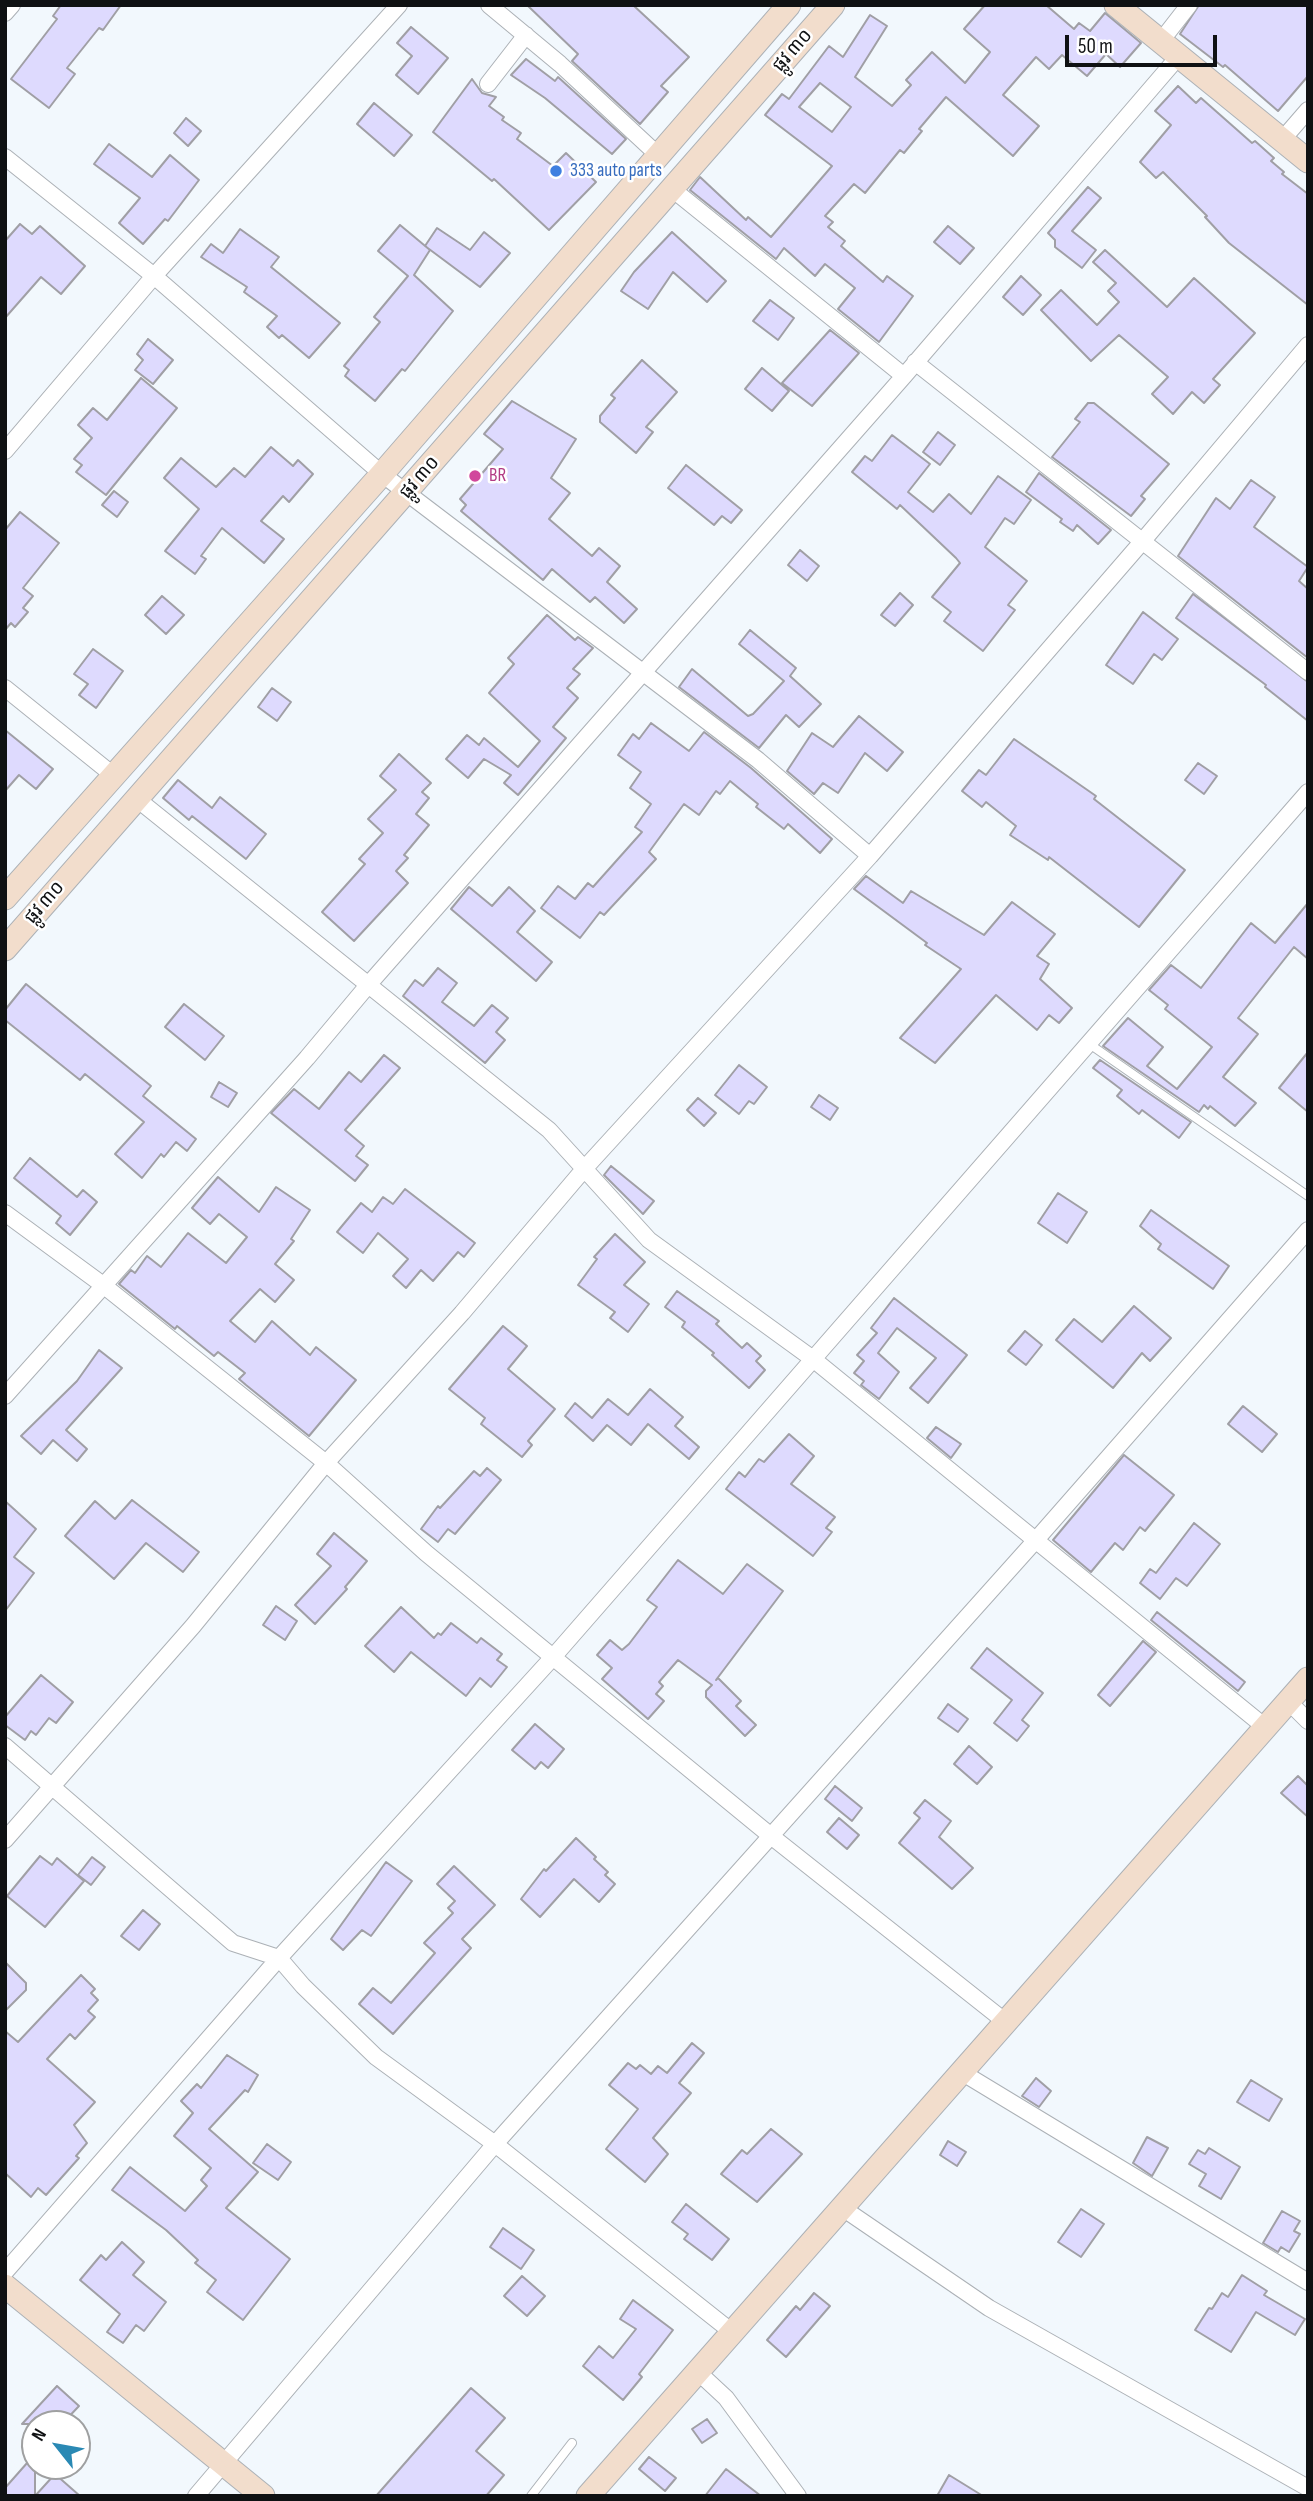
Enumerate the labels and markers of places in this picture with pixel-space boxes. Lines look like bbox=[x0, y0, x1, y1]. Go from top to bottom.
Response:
place label: 333 auto parts bbox=[570, 160, 662, 182]
marker: 333 auto parts bbox=[548, 163, 564, 179]
place label: BR bbox=[489, 465, 506, 487]
marker: BR bbox=[467, 468, 483, 484]

